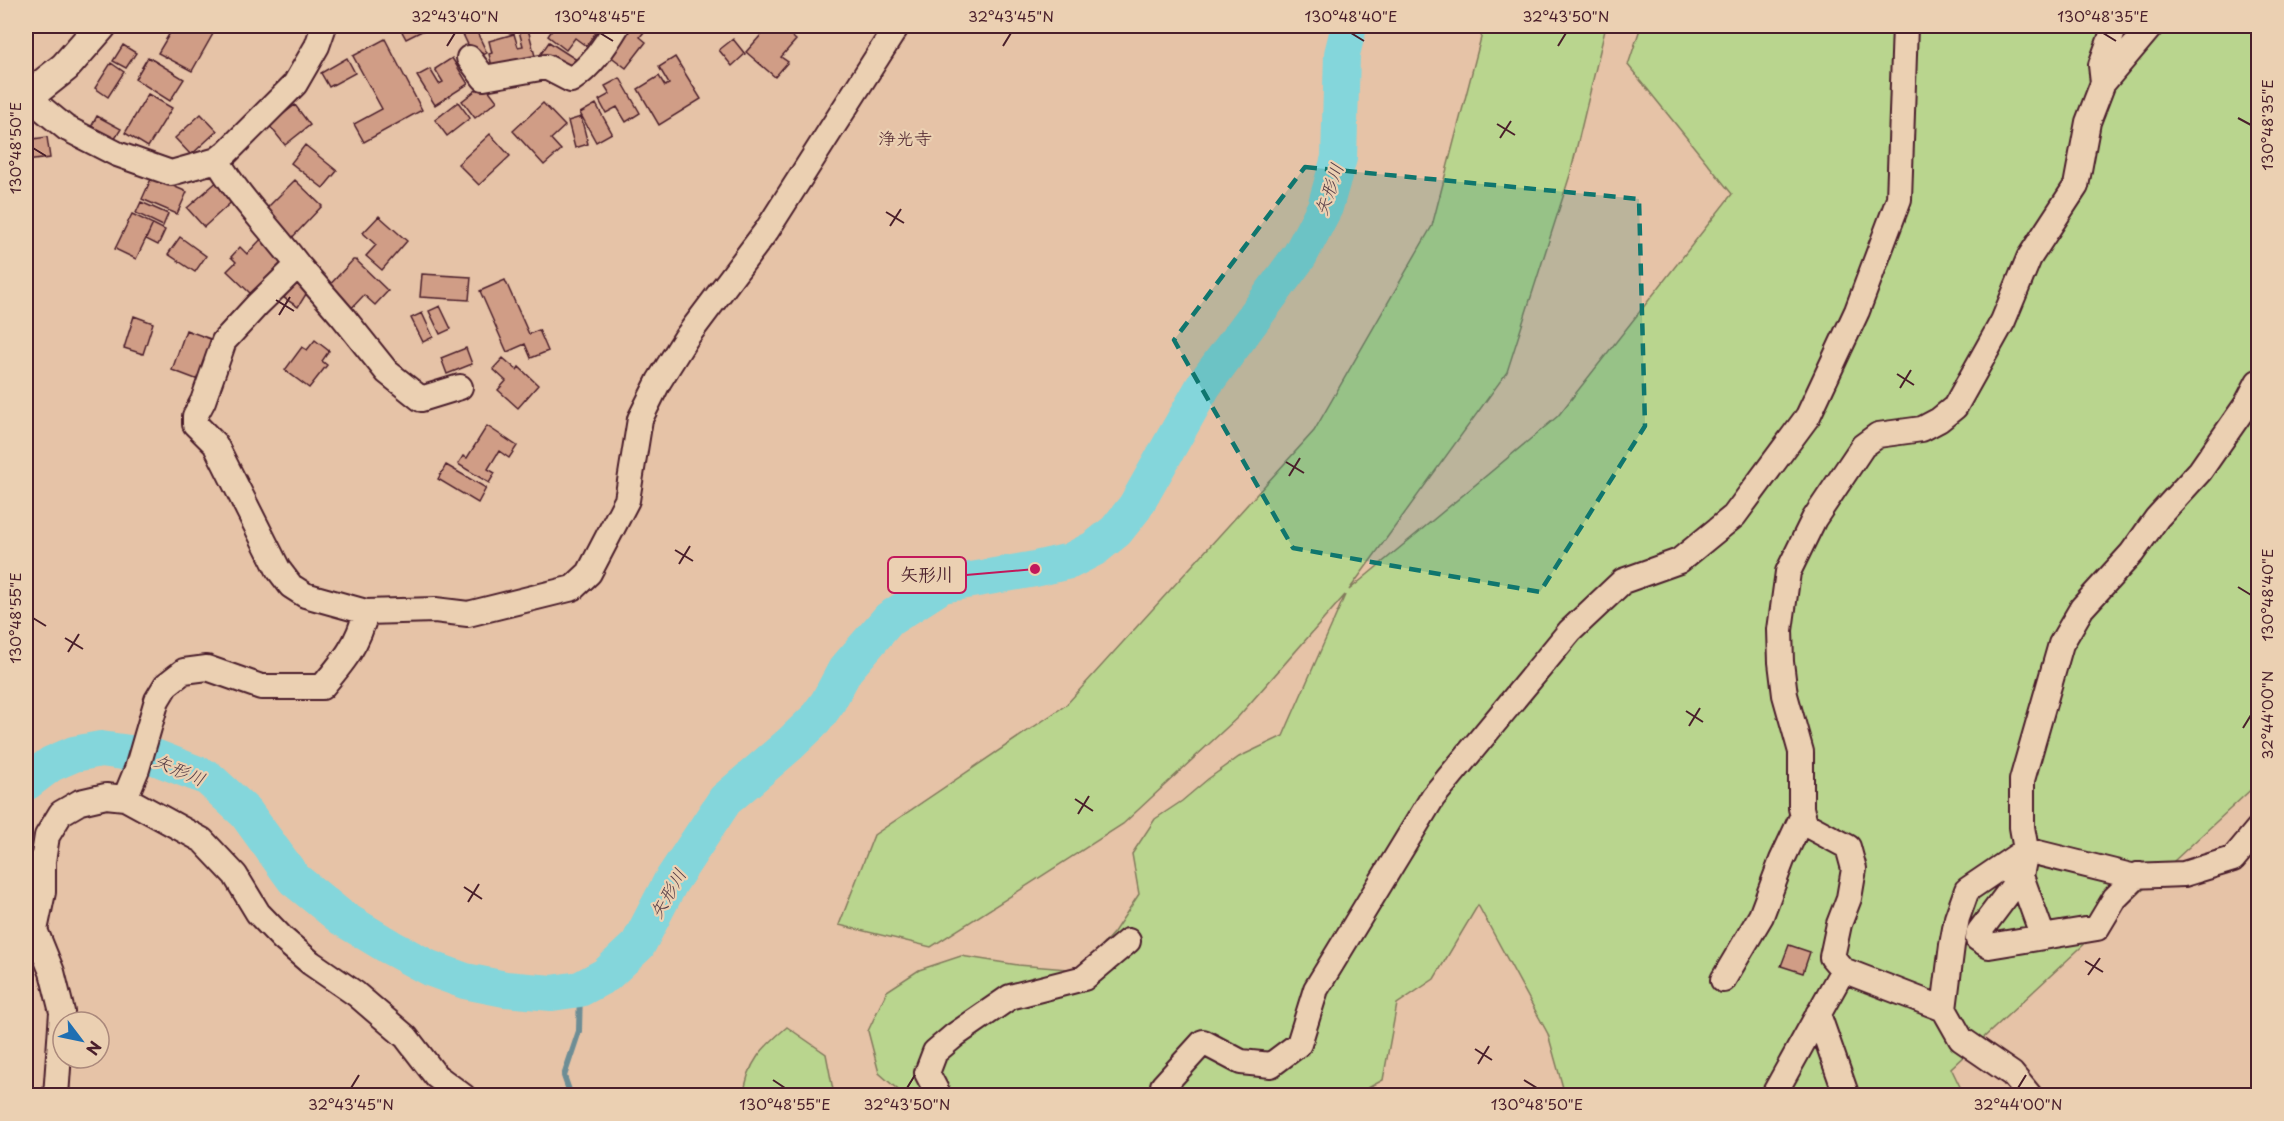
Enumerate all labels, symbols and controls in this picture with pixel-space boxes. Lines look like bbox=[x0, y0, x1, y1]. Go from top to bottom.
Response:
text: 32°43'40"N bbox=[411, 4, 499, 27]
text: 130°48'45"E bbox=[554, 4, 646, 27]
text: 32°43'45"N bbox=[968, 4, 1054, 27]
text: 130°48'40"E bbox=[1305, 4, 1397, 27]
text: 32°43'50"N bbox=[1522, 4, 1610, 27]
text: 130°48'35"E bbox=[2057, 4, 2149, 27]
text: 130°48'35"E bbox=[2255, 79, 2278, 171]
text: 130°48'50"E bbox=[3, 102, 26, 194]
district label: 浄光寺 bbox=[878, 124, 932, 151]
water label: 矢形川 bbox=[1306, 159, 1350, 219]
text: 130°48'40"E bbox=[2255, 549, 2278, 641]
callout: 矢形川 bbox=[888, 557, 966, 593]
text: 矢形川 bbox=[900, 560, 954, 587]
text: 130°48'55"E bbox=[3, 572, 26, 664]
text: 32°44'00"N bbox=[2255, 671, 2278, 759]
water label: 矢形川 bbox=[150, 746, 210, 792]
water label: 矢形川 bbox=[642, 863, 692, 923]
north arrow bbox=[51, 1010, 111, 1070]
text: N bbox=[81, 1037, 108, 1060]
text: 32°43'45"N bbox=[308, 1092, 394, 1115]
text: 130°48'55"E bbox=[739, 1092, 831, 1115]
text: 32°43'50"N bbox=[863, 1092, 951, 1115]
text: 130°48'50"E bbox=[1491, 1092, 1583, 1115]
text: 32°44'00"N bbox=[1974, 1092, 2062, 1115]

